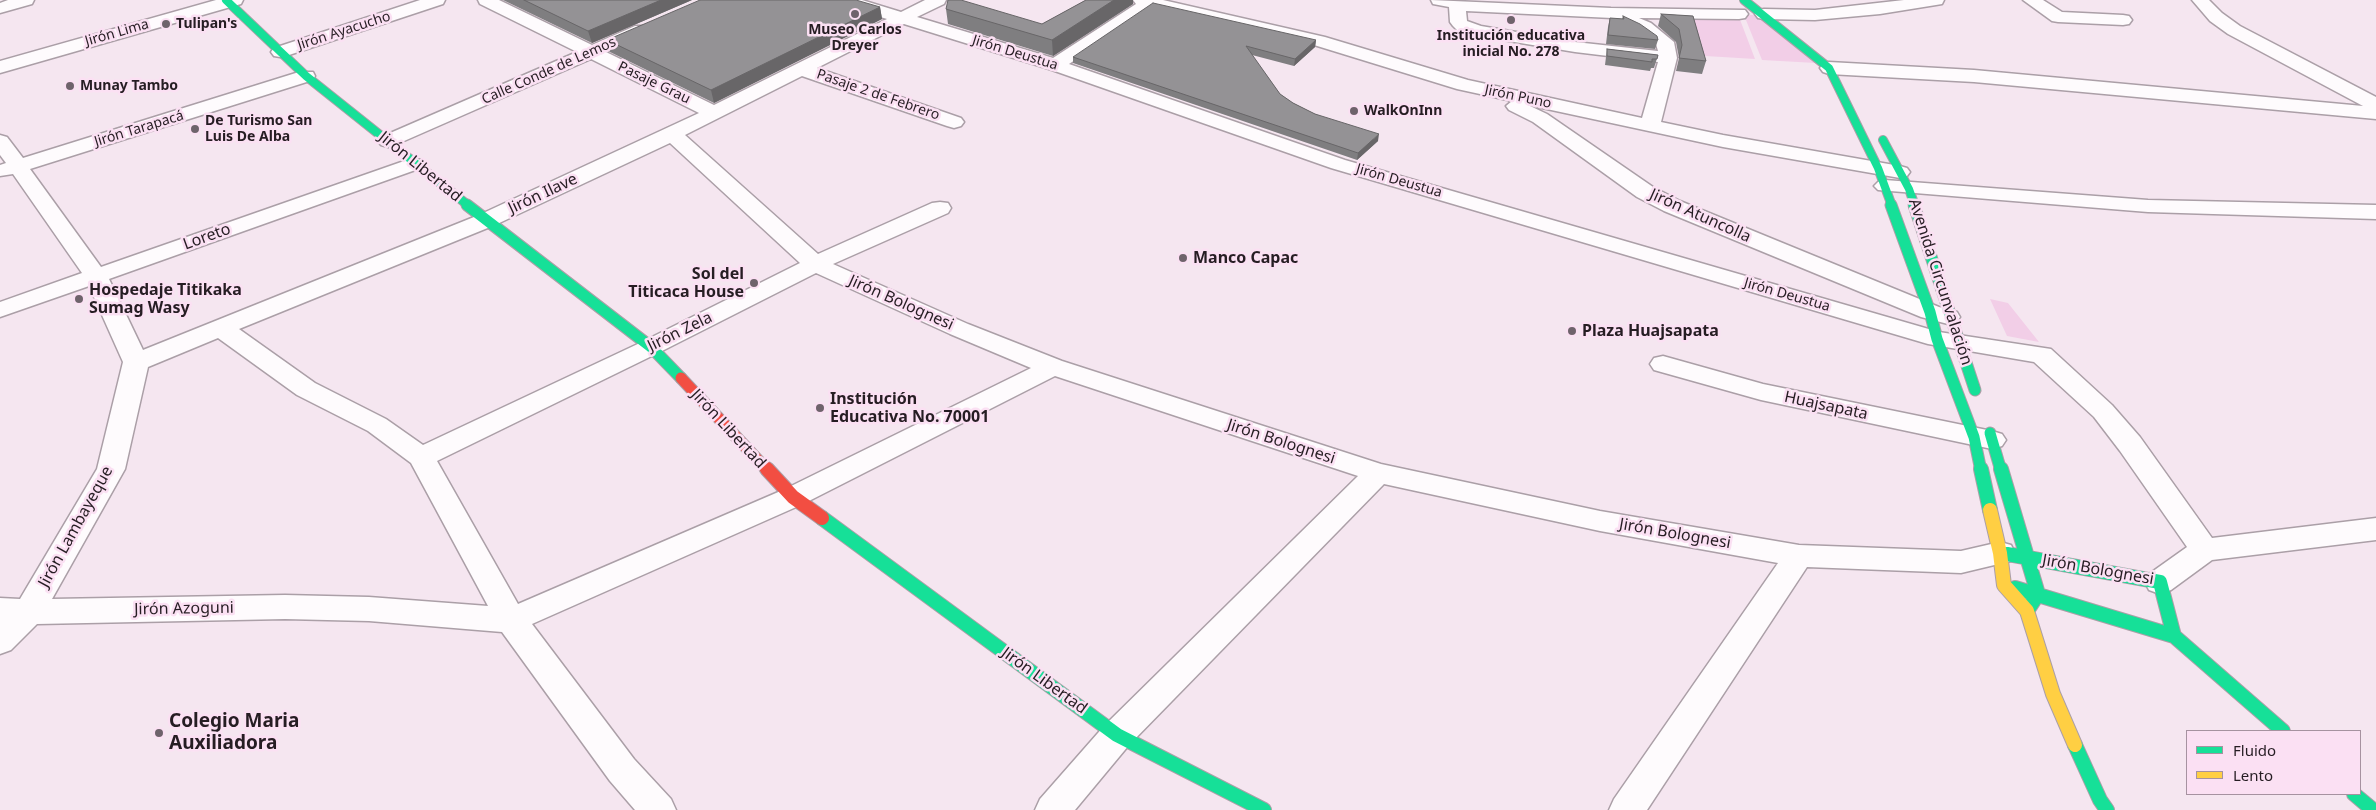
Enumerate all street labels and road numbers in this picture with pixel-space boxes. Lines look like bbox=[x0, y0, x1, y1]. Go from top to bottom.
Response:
street label: Jirón Ayacucho bbox=[295, 8, 393, 54]
street label: Jirón Lima bbox=[83, 16, 151, 50]
street label: Jirón Deustua bbox=[970, 32, 1060, 74]
street label: Calle Conde de Lemos bbox=[479, 34, 619, 108]
street label: Pasaje Grau bbox=[615, 58, 693, 108]
street label: Pasaje 2 de Febrero bbox=[814, 66, 942, 124]
street label: Jirón Puno bbox=[1483, 82, 1553, 112]
street label: Jirón Tarapacá bbox=[92, 107, 186, 151]
street label: Jirón Libertad bbox=[375, 128, 465, 206]
street label: Jirón Deustua bbox=[1354, 161, 1444, 201]
street label: Jirón Ilave bbox=[505, 170, 581, 218]
street label: Jirón Atuncolla bbox=[1646, 185, 1754, 247]
street label: Avenida Circunvalación bbox=[1904, 196, 1976, 368]
street label: Loreto bbox=[181, 220, 233, 254]
street label: Jirón Bolognesi bbox=[846, 271, 956, 335]
street label: Jirón Deustua bbox=[1742, 275, 1832, 315]
street label: Jirón Zela bbox=[644, 308, 716, 356]
street label: Jirón Libertad bbox=[687, 385, 769, 473]
street label: Huajsapata bbox=[1782, 388, 1870, 424]
street label: Jirón Bolognesi bbox=[1224, 415, 1338, 469]
street label: Jirón Lambayeque bbox=[35, 463, 117, 591]
street label: Jirón Bolognesi bbox=[1618, 515, 1732, 553]
street label: Jirón Bolognesi bbox=[2041, 551, 2155, 589]
street label: Jirón Azoguni bbox=[134, 599, 234, 619]
street label: Jirón Libertad bbox=[997, 644, 1091, 718]

